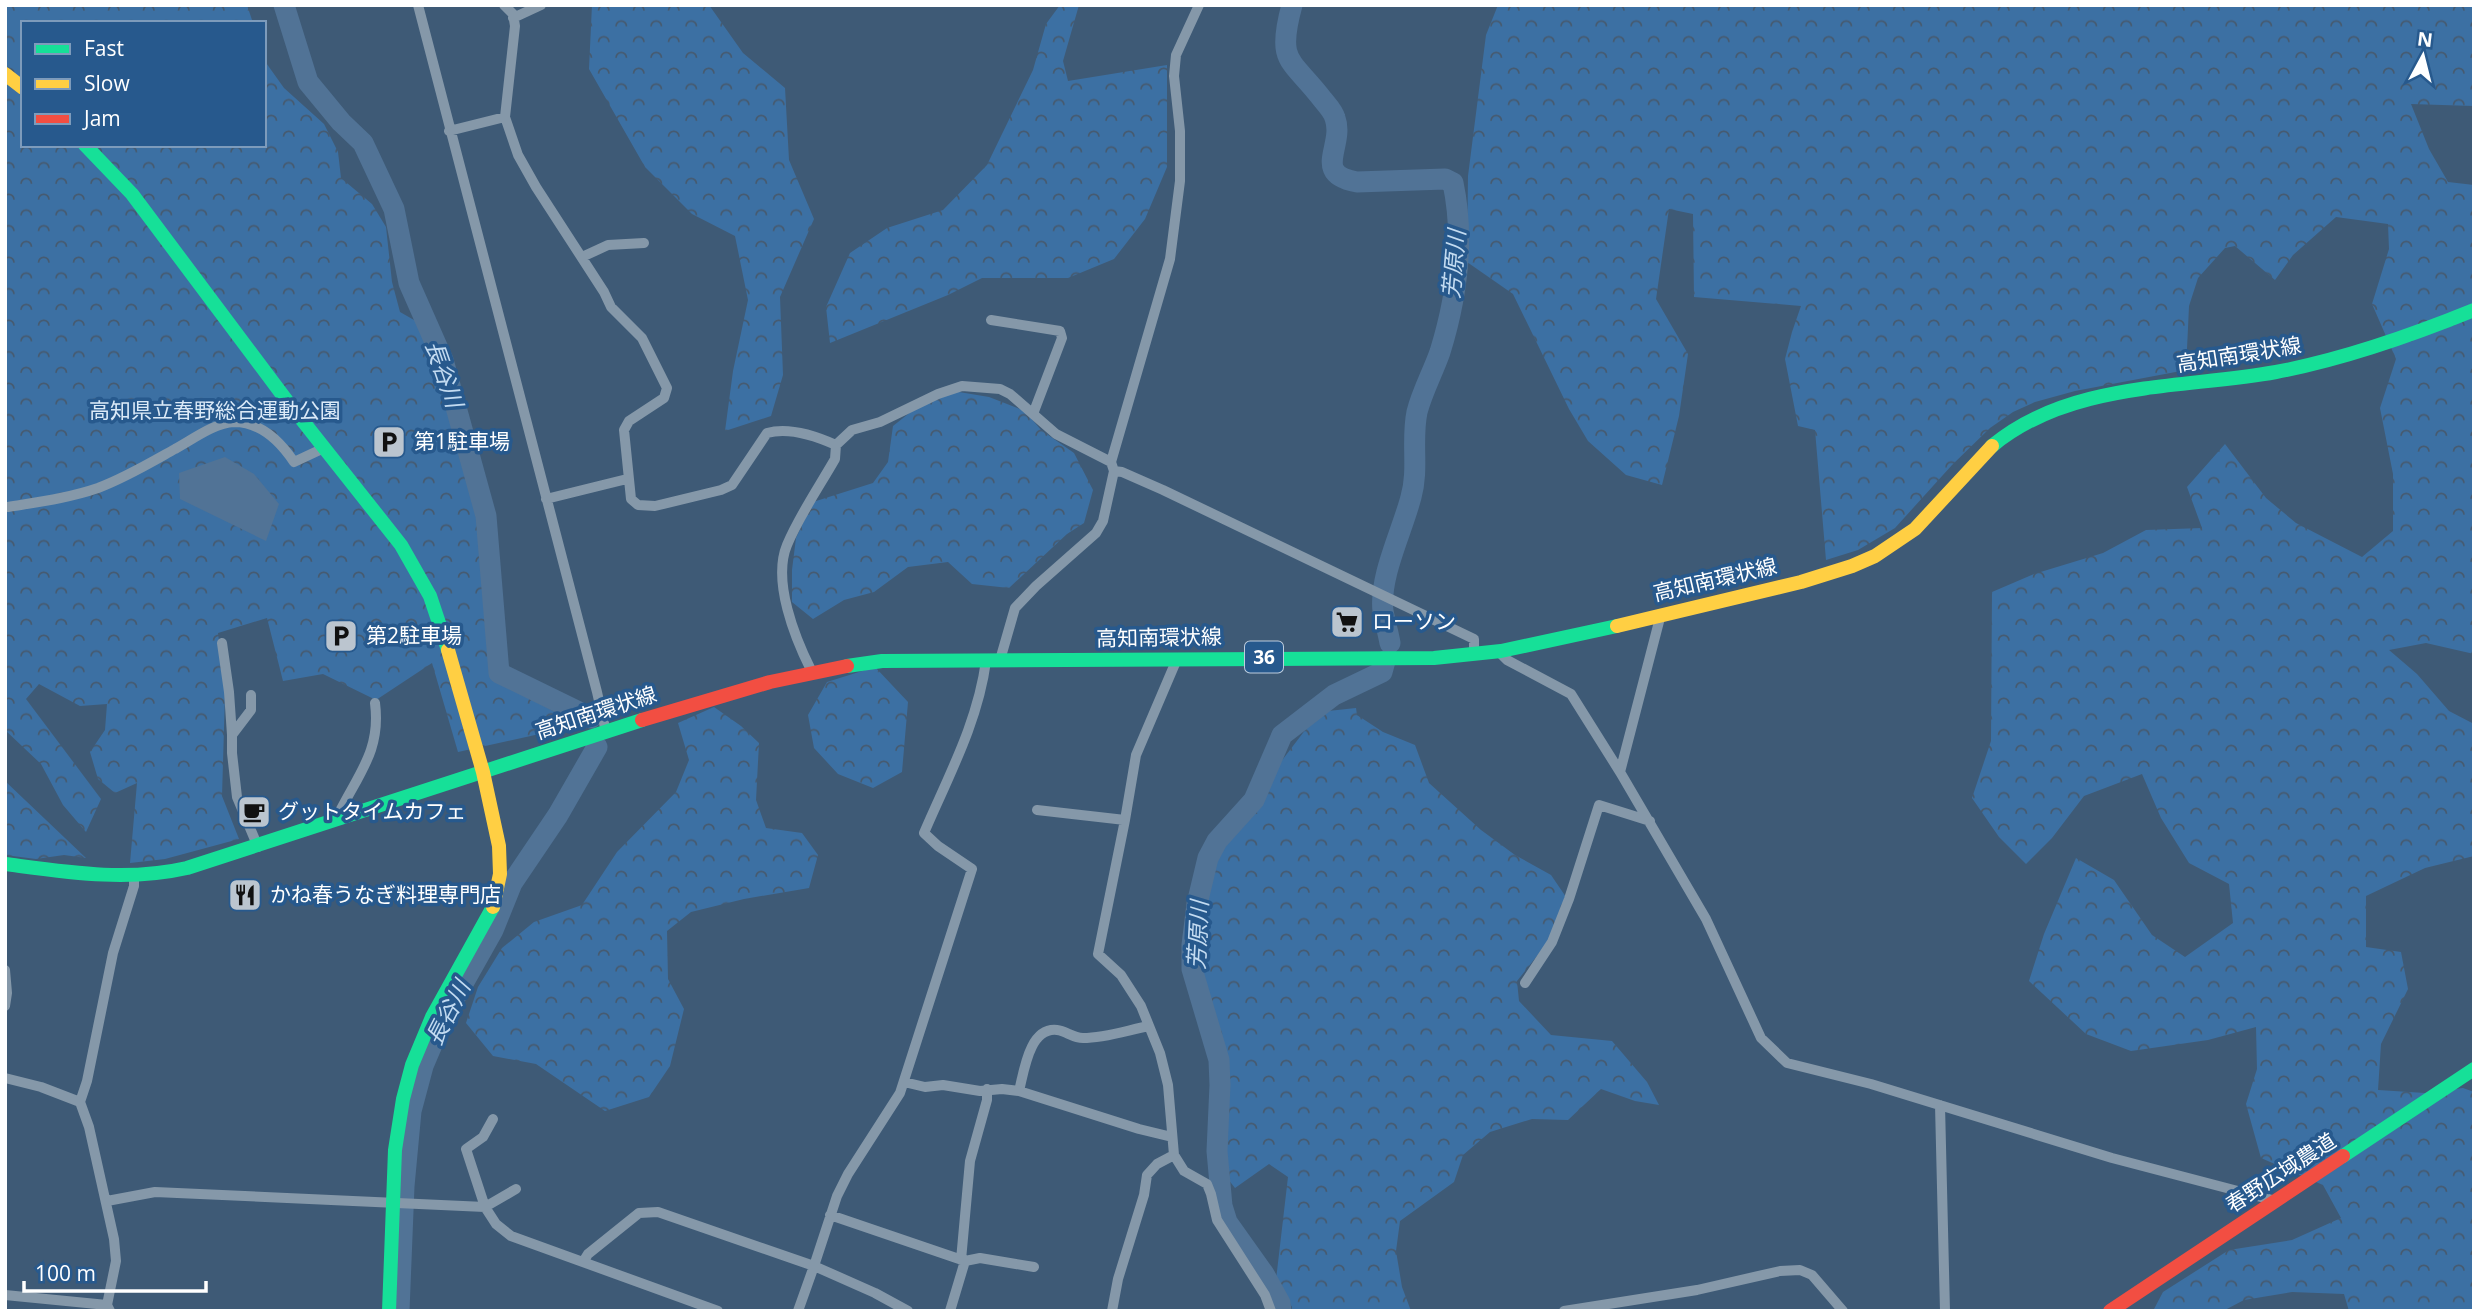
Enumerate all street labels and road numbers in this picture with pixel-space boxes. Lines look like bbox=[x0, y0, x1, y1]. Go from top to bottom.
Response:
street label: 高知南環状線 bbox=[2174, 330, 2303, 378]
street label: 高知南環状線 bbox=[1650, 551, 1779, 607]
street label: 高知南環状線 bbox=[1096, 622, 1222, 652]
road number: 36 bbox=[1245, 642, 1283, 672]
street label: 高知南環状線 bbox=[531, 679, 660, 745]
street label: 春野広域農道 bbox=[2220, 1126, 2341, 1218]

